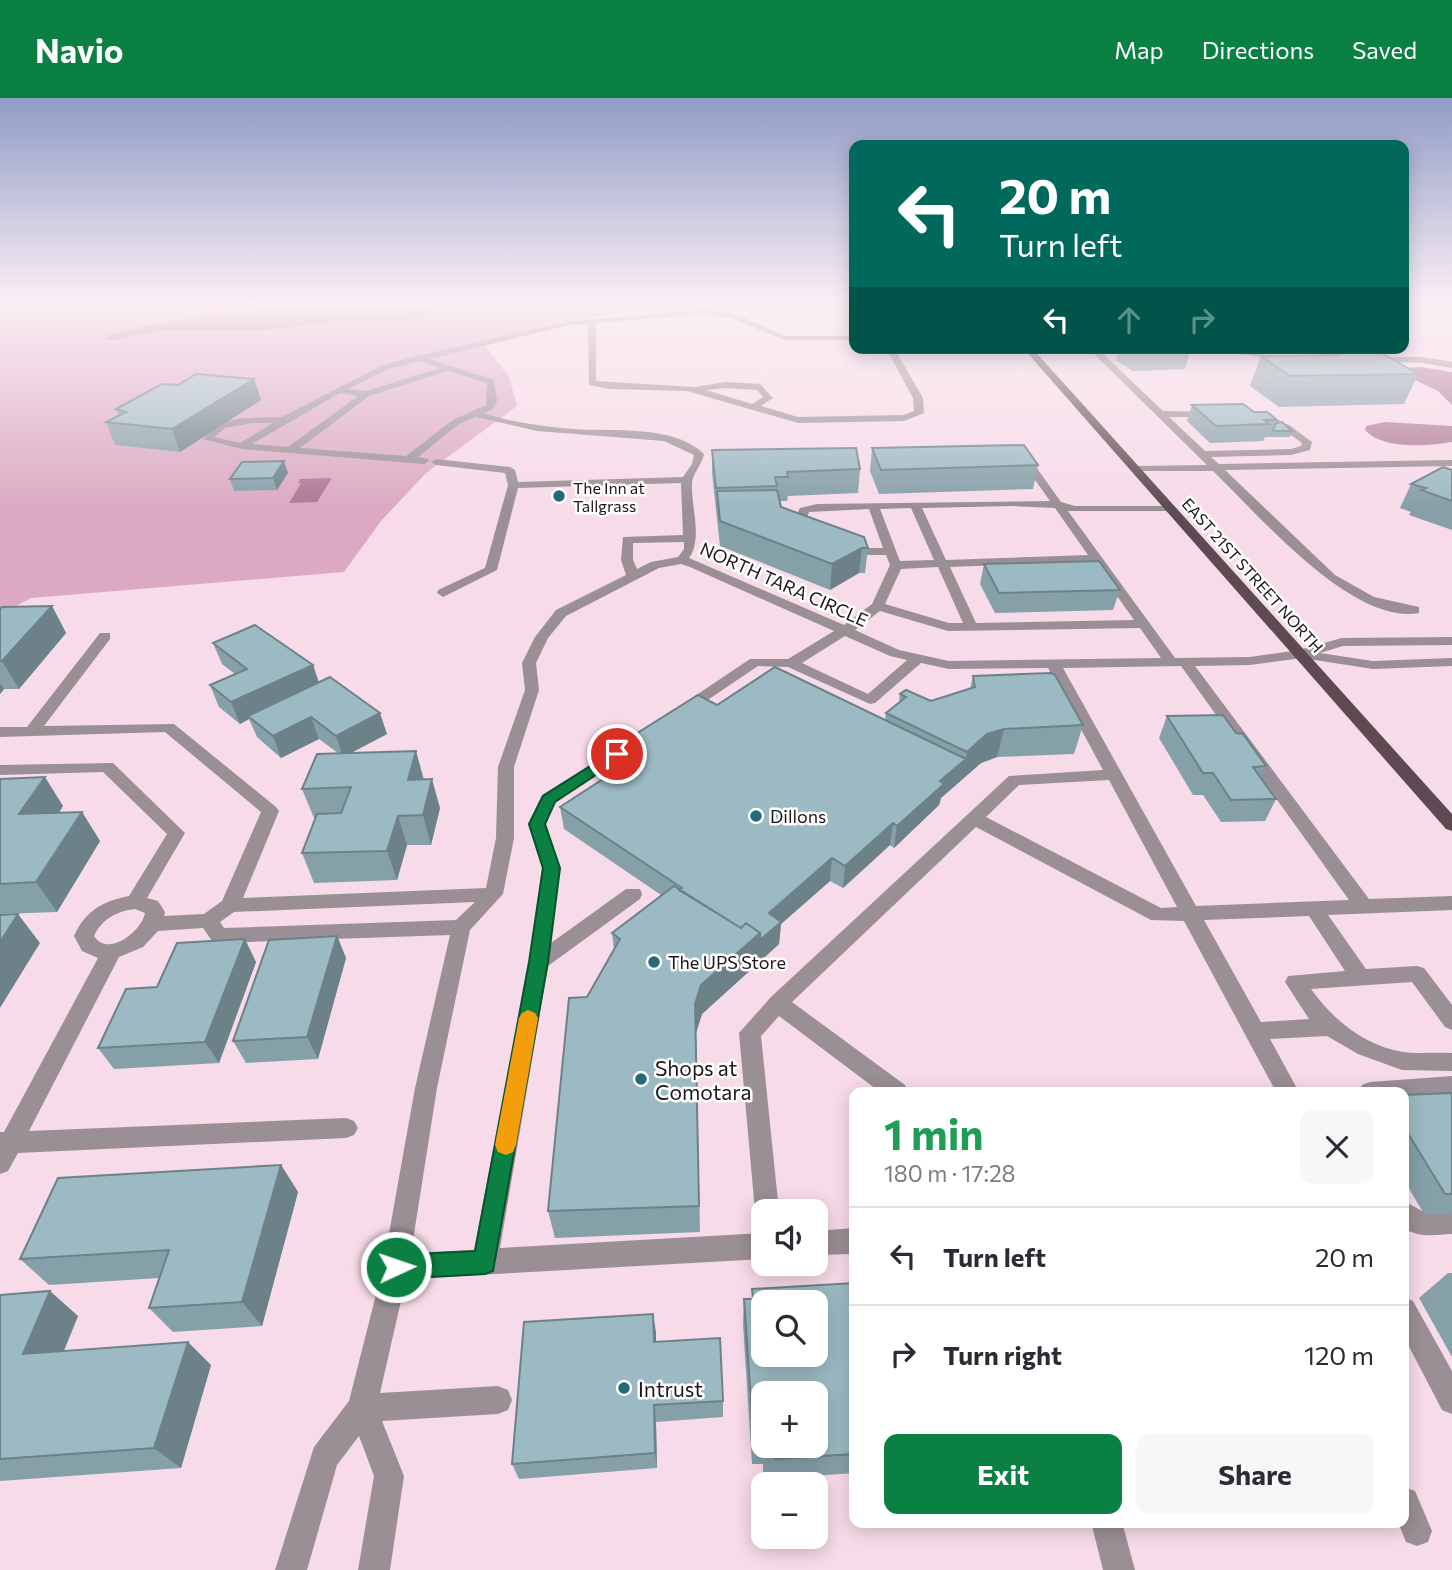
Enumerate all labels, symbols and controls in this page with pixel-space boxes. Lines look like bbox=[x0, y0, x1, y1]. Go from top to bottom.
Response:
text: Navio bbox=[35, 29, 124, 70]
text: Map bbox=[1114, 35, 1164, 64]
text: Directions bbox=[1202, 35, 1314, 64]
text: Saved bbox=[1352, 35, 1417, 64]
text: 20 m bbox=[999, 164, 1111, 224]
icon: left bbox=[884, 168, 975, 259]
text: Turn left bbox=[999, 224, 1123, 264]
icon: left bbox=[1037, 301, 1075, 339]
icon: ahead bbox=[1110, 301, 1148, 339]
icon: right bbox=[1183, 301, 1221, 339]
place label: The Inn at Tallgrass bbox=[573, 478, 645, 515]
marker: The Inn at Tallgrass bbox=[551, 488, 567, 504]
street label: EAST 21ST STREET NORTH bbox=[1179, 494, 1327, 656]
street label: NORTH TARA CIRCLE bbox=[697, 537, 871, 631]
pin bbox=[587, 724, 647, 784]
icon: arrive bbox=[598, 735, 636, 773]
place label: Dillons bbox=[770, 805, 826, 827]
marker: Dillons bbox=[748, 808, 764, 824]
place label: The UPS Store bbox=[668, 951, 786, 973]
marker: The UPS Store bbox=[646, 954, 662, 970]
place label: Shops at Comotara bbox=[655, 1055, 751, 1104]
marker: Shops at Comotara bbox=[633, 1071, 649, 1087]
text: 1 min bbox=[884, 1107, 984, 1159]
button: close bbox=[1300, 1110, 1374, 1184]
text: 180 m · 17:28 bbox=[884, 1159, 1016, 1187]
map controls bbox=[751, 1199, 828, 1549]
button: sound bbox=[751, 1199, 828, 1276]
position arrow bbox=[359, 1230, 433, 1304]
icon: left bbox=[884, 1237, 922, 1275]
text: Turn left bbox=[943, 1241, 1046, 1272]
text: 20 m bbox=[1315, 1241, 1374, 1272]
button: search bbox=[751, 1290, 828, 1367]
icon: right bbox=[884, 1335, 922, 1373]
text: Turn right bbox=[943, 1339, 1062, 1370]
text: 120 m bbox=[1304, 1339, 1374, 1370]
place label: Intrust bbox=[638, 1376, 703, 1401]
marker: Intrust bbox=[616, 1380, 632, 1396]
button: + bbox=[751, 1381, 828, 1458]
button: Exit bbox=[884, 1434, 1122, 1514]
button: Share bbox=[1136, 1434, 1374, 1514]
button: − bbox=[751, 1472, 828, 1549]

